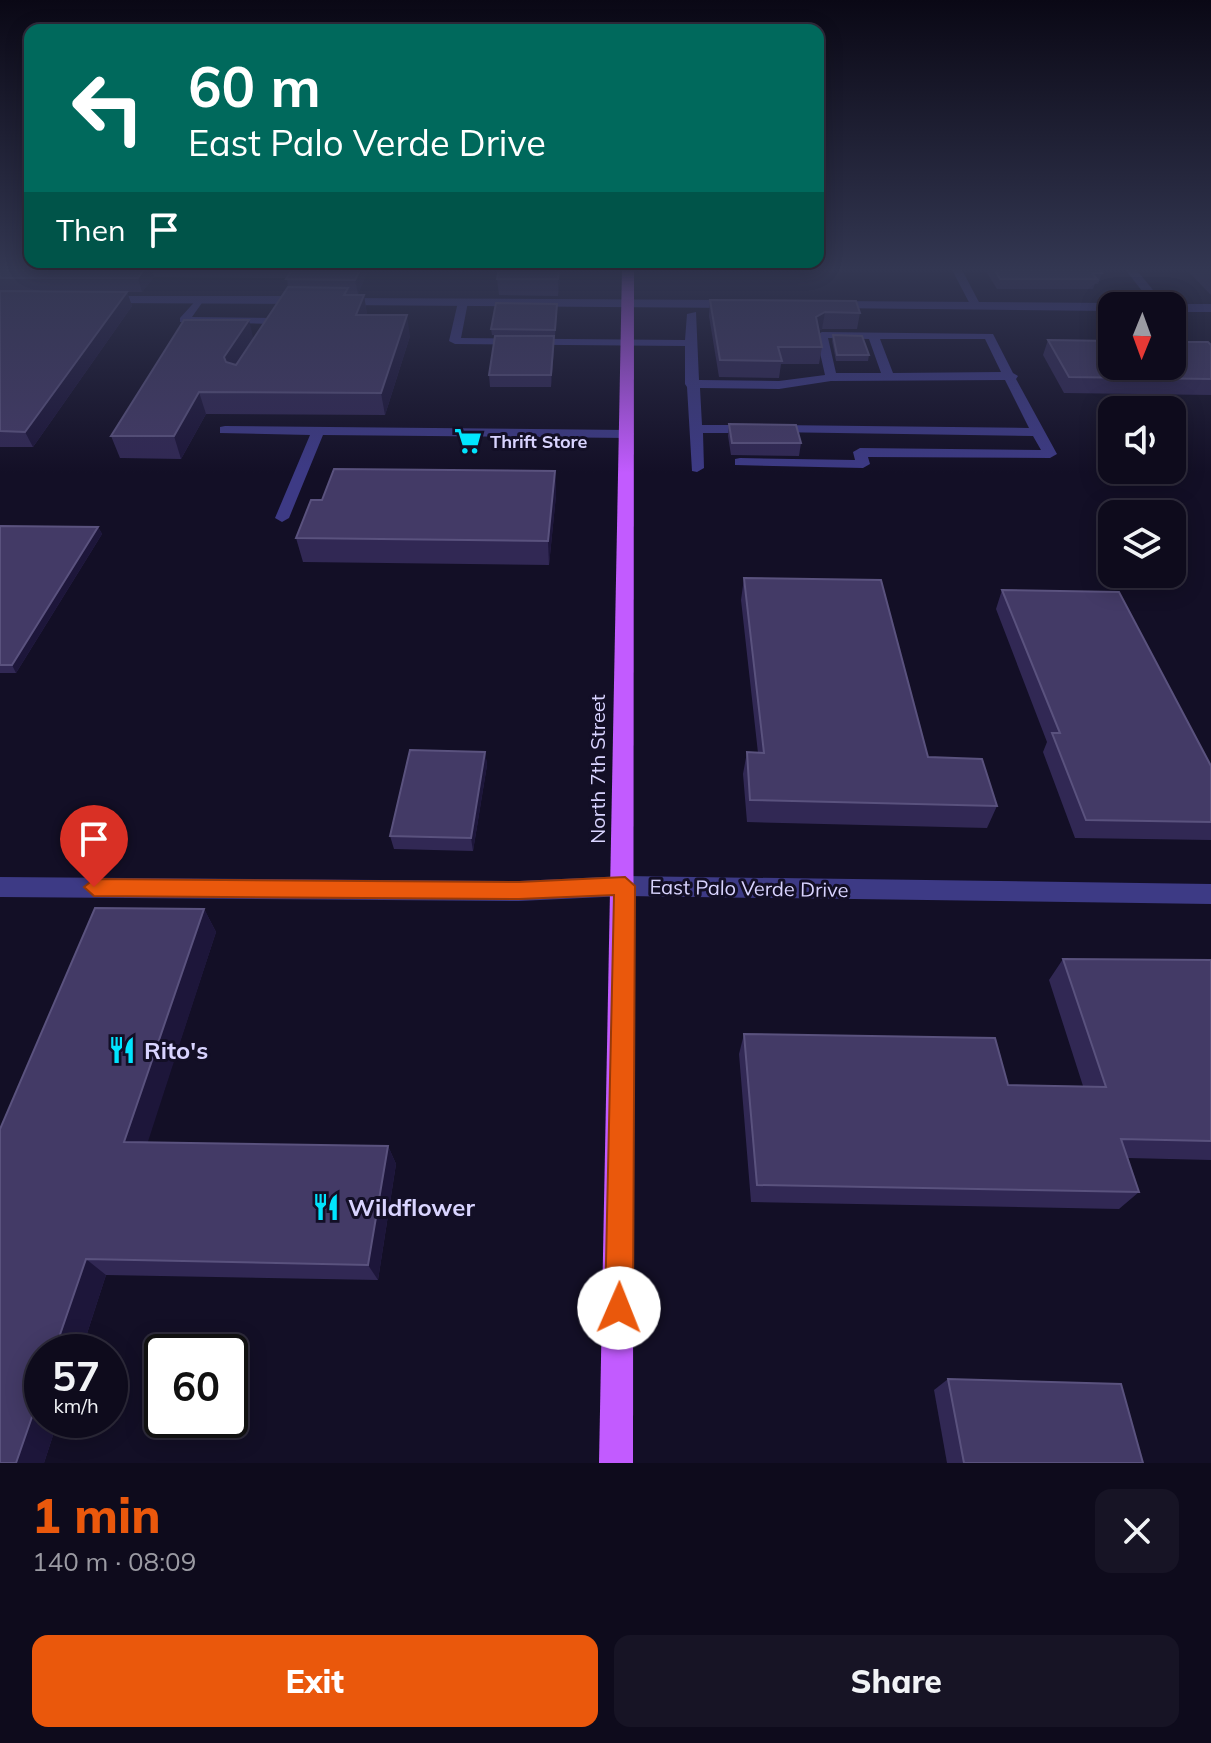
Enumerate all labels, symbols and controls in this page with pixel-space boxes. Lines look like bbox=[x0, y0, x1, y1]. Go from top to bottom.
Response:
text: 60 m bbox=[188, 51, 321, 121]
icon: left bbox=[56, 56, 160, 160]
text: East Palo Verde Drive bbox=[188, 120, 546, 165]
icon: arrive bbox=[142, 208, 186, 252]
text: Then bbox=[56, 211, 126, 249]
north arrow bbox=[1098, 292, 1186, 380]
map controls bbox=[1098, 292, 1186, 588]
button: sound bbox=[1098, 396, 1186, 484]
supermarket icon: Thrift Store bbox=[453, 426, 483, 456]
place label: Thrift Store bbox=[490, 430, 587, 453]
button: layers bbox=[1098, 500, 1186, 588]
street label: North 7th Street bbox=[585, 694, 610, 844]
pin bbox=[60, 805, 128, 887]
icon: arrive bbox=[72, 817, 116, 861]
street label: East Palo Verde Drive bbox=[649, 874, 849, 902]
restaurant icon: Rito's bbox=[107, 1035, 137, 1065]
place label: Rito's bbox=[144, 1035, 208, 1065]
restaurant icon: Wildflower bbox=[311, 1192, 341, 1222]
place label: Wildflower bbox=[348, 1192, 475, 1222]
position arrow bbox=[577, 1266, 661, 1350]
speed limit sign: 60 bbox=[144, 1334, 248, 1438]
text: 57 bbox=[52, 1351, 100, 1401]
text: km/h bbox=[53, 1393, 99, 1418]
text: 1 min bbox=[32, 1485, 161, 1545]
button: close bbox=[1095, 1489, 1179, 1573]
text: 140 m · 08:09 bbox=[32, 1545, 196, 1578]
button: Exit bbox=[32, 1635, 598, 1727]
button: Share bbox=[614, 1635, 1179, 1727]

